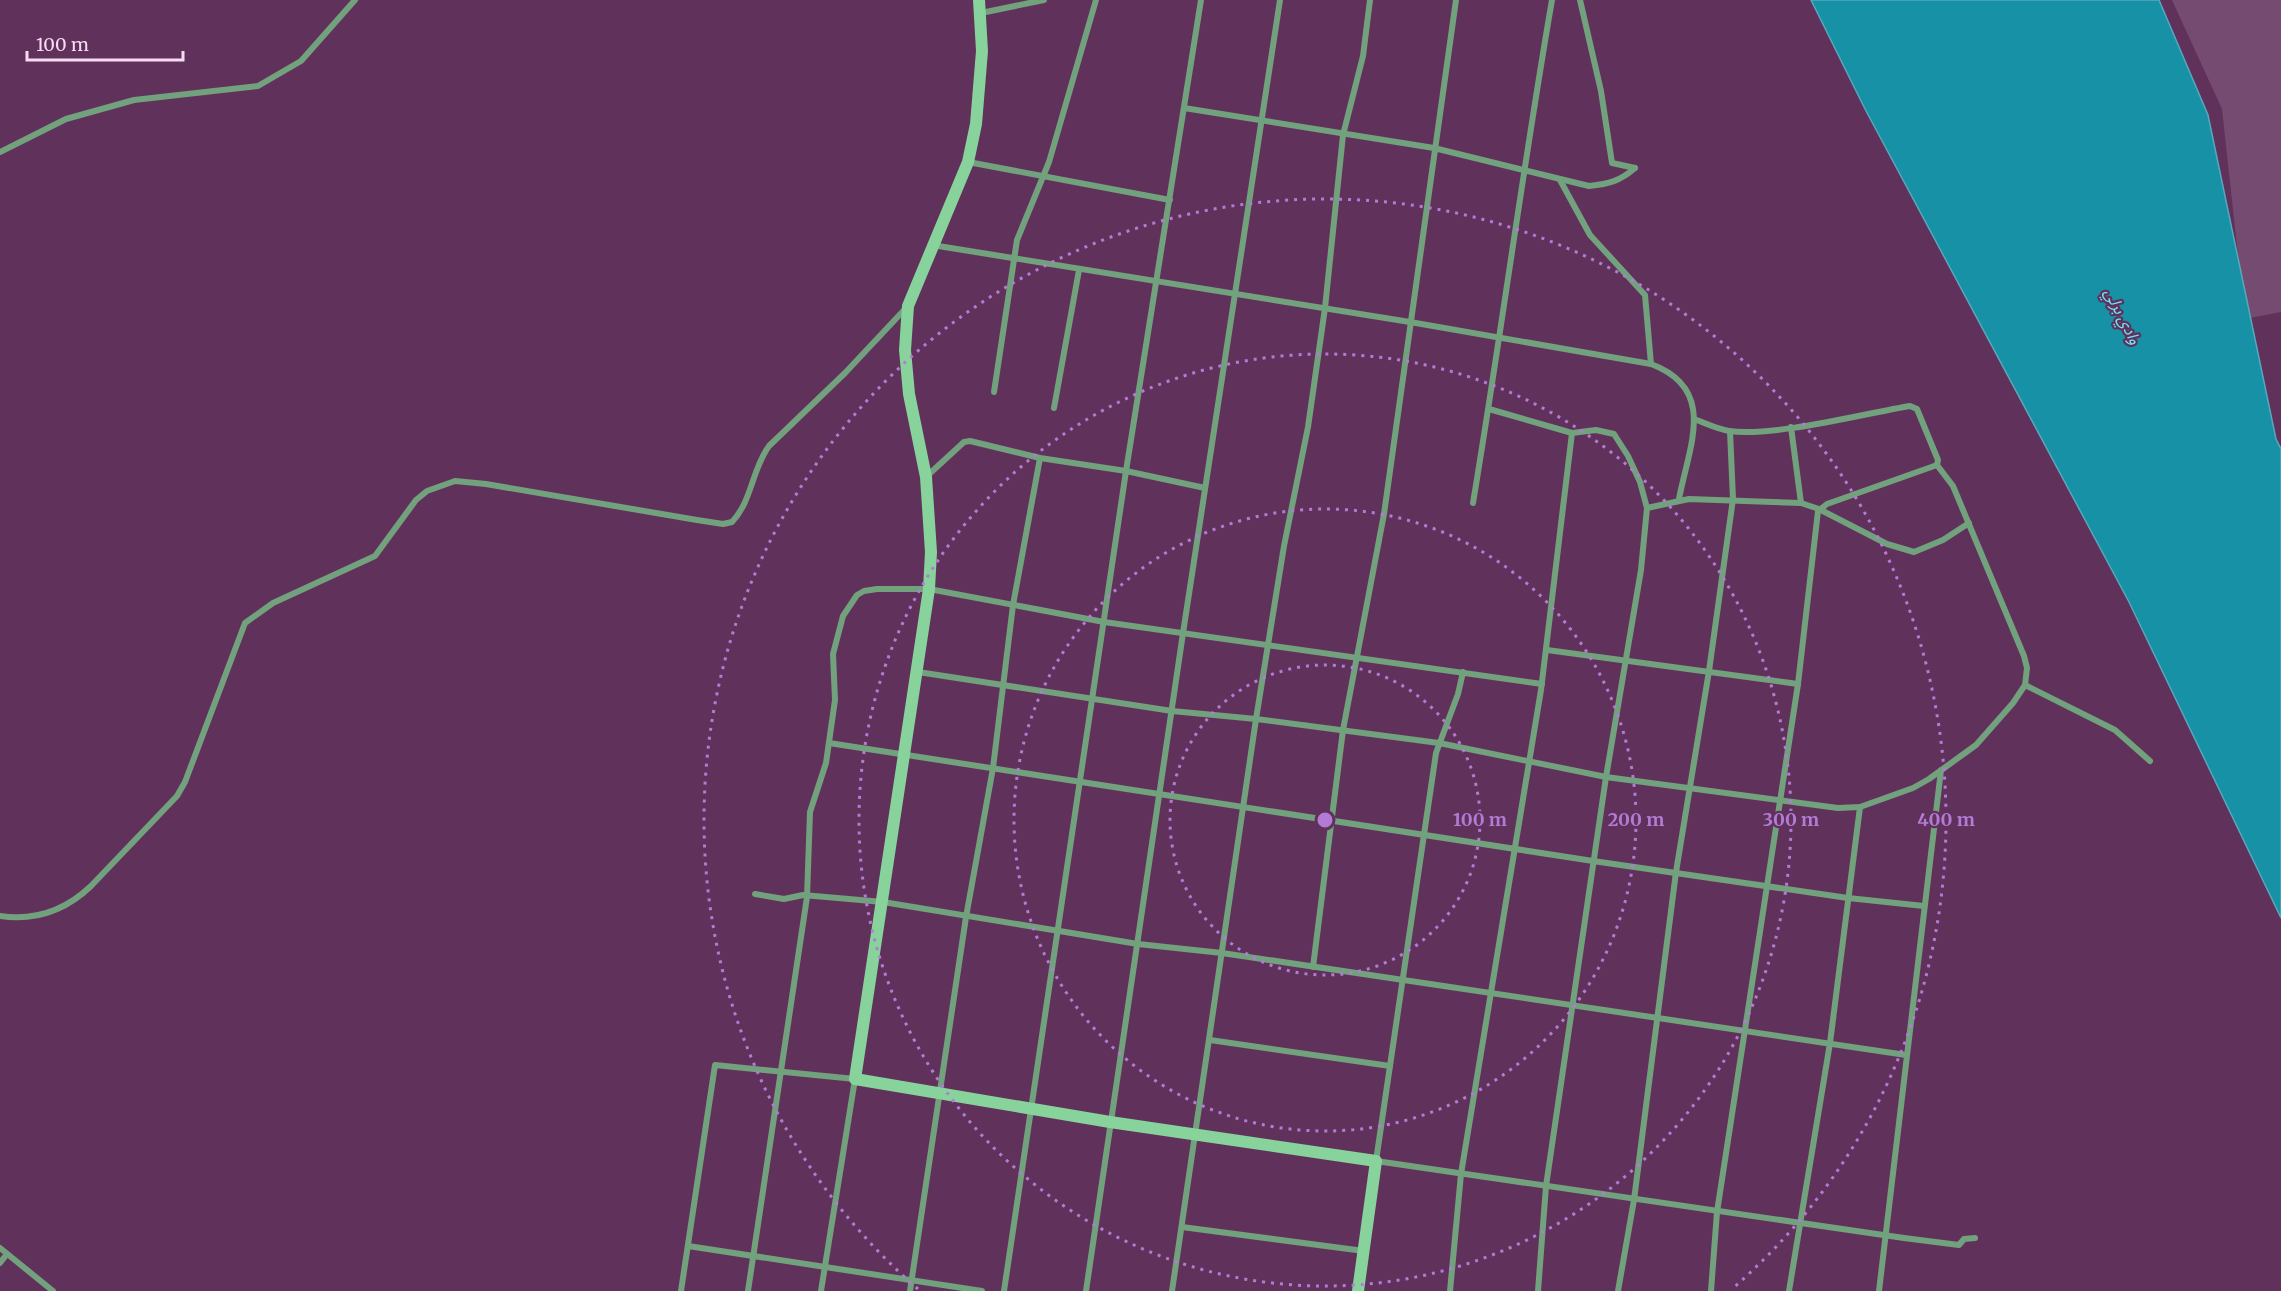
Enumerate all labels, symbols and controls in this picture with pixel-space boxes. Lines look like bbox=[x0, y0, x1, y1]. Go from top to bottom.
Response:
scale bar bbox=[27, 24, 183, 62]
text: 100 m bbox=[36, 33, 89, 56]
water label: وادي برلي bbox=[2097, 285, 2146, 349]
text: 100 m bbox=[1453, 808, 1507, 831]
text: 200 m bbox=[1608, 808, 1664, 831]
text: 300 m bbox=[1763, 808, 1819, 831]
text: 400 m bbox=[1917, 808, 1975, 831]
centre of rings bbox=[1315, 810, 1335, 830]

